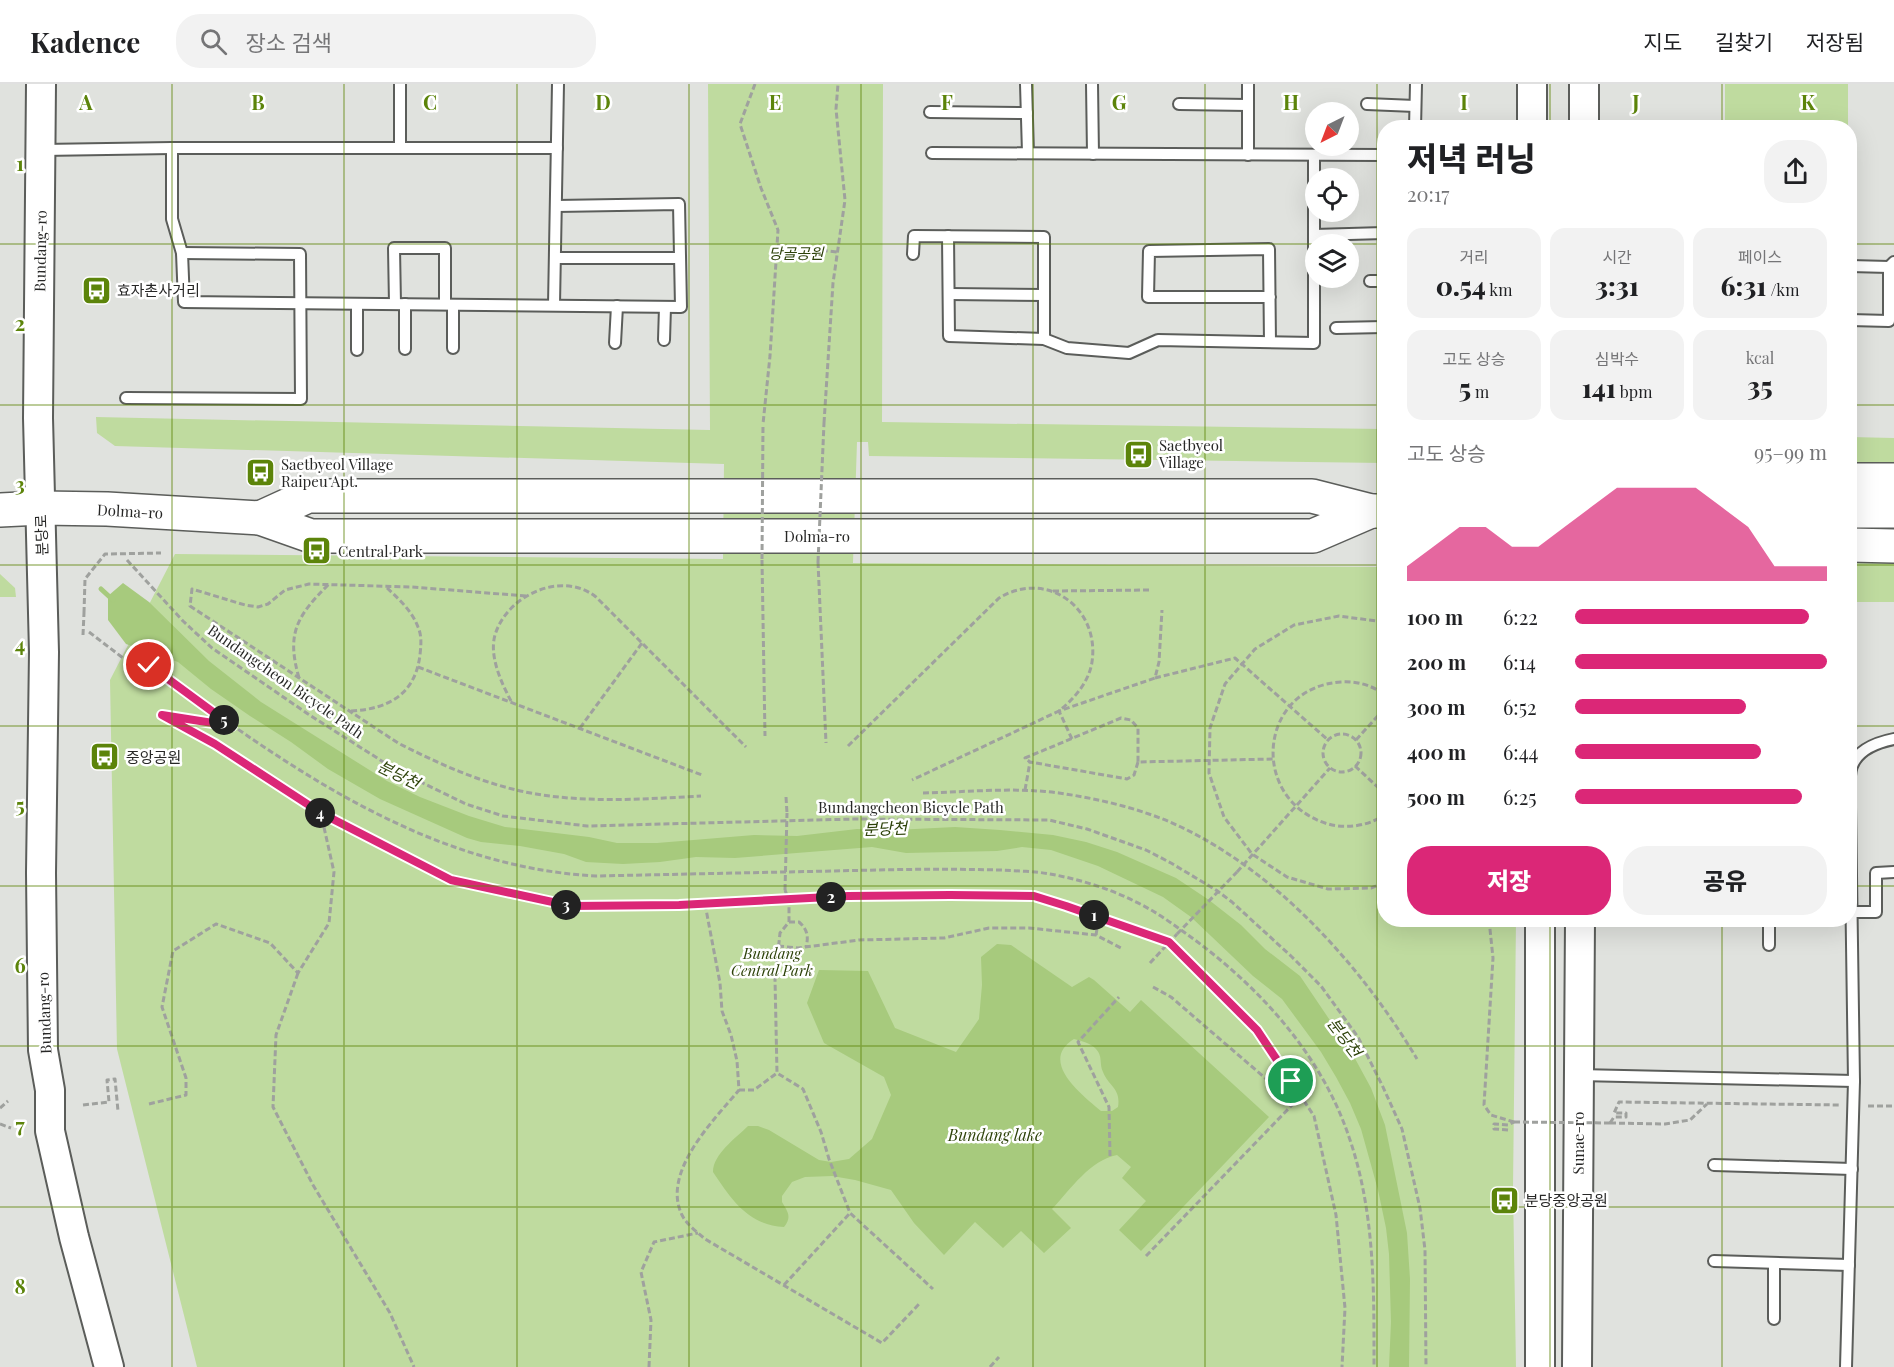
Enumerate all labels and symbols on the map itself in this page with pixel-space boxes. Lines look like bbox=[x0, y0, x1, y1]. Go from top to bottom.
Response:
text: A bbox=[78, 88, 93, 115]
text: B bbox=[251, 88, 265, 115]
text: C bbox=[423, 88, 437, 115]
text: D bbox=[595, 88, 611, 115]
text: E bbox=[769, 88, 781, 115]
text: F bbox=[941, 88, 953, 115]
text: G bbox=[1112, 88, 1127, 115]
text: H bbox=[1283, 88, 1299, 115]
text: I bbox=[1460, 88, 1468, 115]
text: J bbox=[1631, 88, 1640, 115]
text: K bbox=[1801, 88, 1816, 115]
north arrow bbox=[1305, 102, 1359, 156]
text: 1 bbox=[16, 149, 24, 176]
street label: Bundang-ro bbox=[29, 210, 51, 292]
park label: 당골공원 bbox=[768, 243, 825, 263]
bus stop icon: 효자촌사거리 bbox=[80, 274, 112, 306]
place label: 효자촌사거리 bbox=[117, 280, 200, 300]
text: 2 bbox=[15, 309, 25, 336]
place label: Saetbyeol Village bbox=[1158, 435, 1223, 472]
bus stop icon: Saetbyeol Village bbox=[1122, 438, 1154, 470]
place label: Saetbyeol Village Raipeu Apt. bbox=[281, 454, 393, 491]
bus stop icon: Saetbyeol Village Raipeu Apt. bbox=[244, 457, 276, 489]
text: 3 bbox=[15, 470, 25, 497]
street label: Dolma-ro bbox=[97, 499, 163, 523]
street label: 분당로 bbox=[30, 514, 52, 556]
street label: Dolma-ro bbox=[784, 526, 850, 546]
bus stop icon: Central Park bbox=[301, 535, 333, 567]
place label: Central Park bbox=[338, 541, 424, 561]
street label: Bundangcheon Bicycle Path bbox=[204, 620, 368, 743]
text: 4 bbox=[15, 630, 25, 657]
pin bbox=[123, 639, 174, 690]
pin: 5 bbox=[209, 705, 239, 735]
bus stop icon: 중앙공원 bbox=[89, 741, 121, 773]
place label: 중앙공원 bbox=[126, 747, 181, 767]
water label: 분당천 bbox=[375, 755, 425, 794]
text: 5 bbox=[15, 791, 25, 818]
street label: Bundangcheon Bicycle Path bbox=[818, 797, 1004, 817]
pin: 4 bbox=[305, 798, 335, 828]
water label: 분당천 bbox=[863, 817, 910, 839]
pin: 2 bbox=[816, 882, 846, 912]
pin: 3 bbox=[551, 890, 581, 920]
pin: 1 bbox=[1079, 900, 1109, 930]
park label: Bundang Central Park bbox=[731, 943, 813, 980]
text: 6 bbox=[14, 951, 26, 978]
street label: Bundang-ro bbox=[33, 972, 55, 1054]
water label: 분당천 bbox=[1323, 1013, 1368, 1063]
pin bbox=[1265, 1055, 1316, 1106]
text: 7 bbox=[15, 1111, 25, 1138]
street label: Sunae-ro bbox=[1568, 1112, 1588, 1174]
water label: Bundang lake bbox=[947, 1124, 1042, 1145]
bus stop icon: 분당중앙공원 bbox=[1488, 1184, 1520, 1216]
place label: 분당중앙공원 bbox=[1525, 1190, 1608, 1210]
text: 8 bbox=[14, 1272, 26, 1299]

